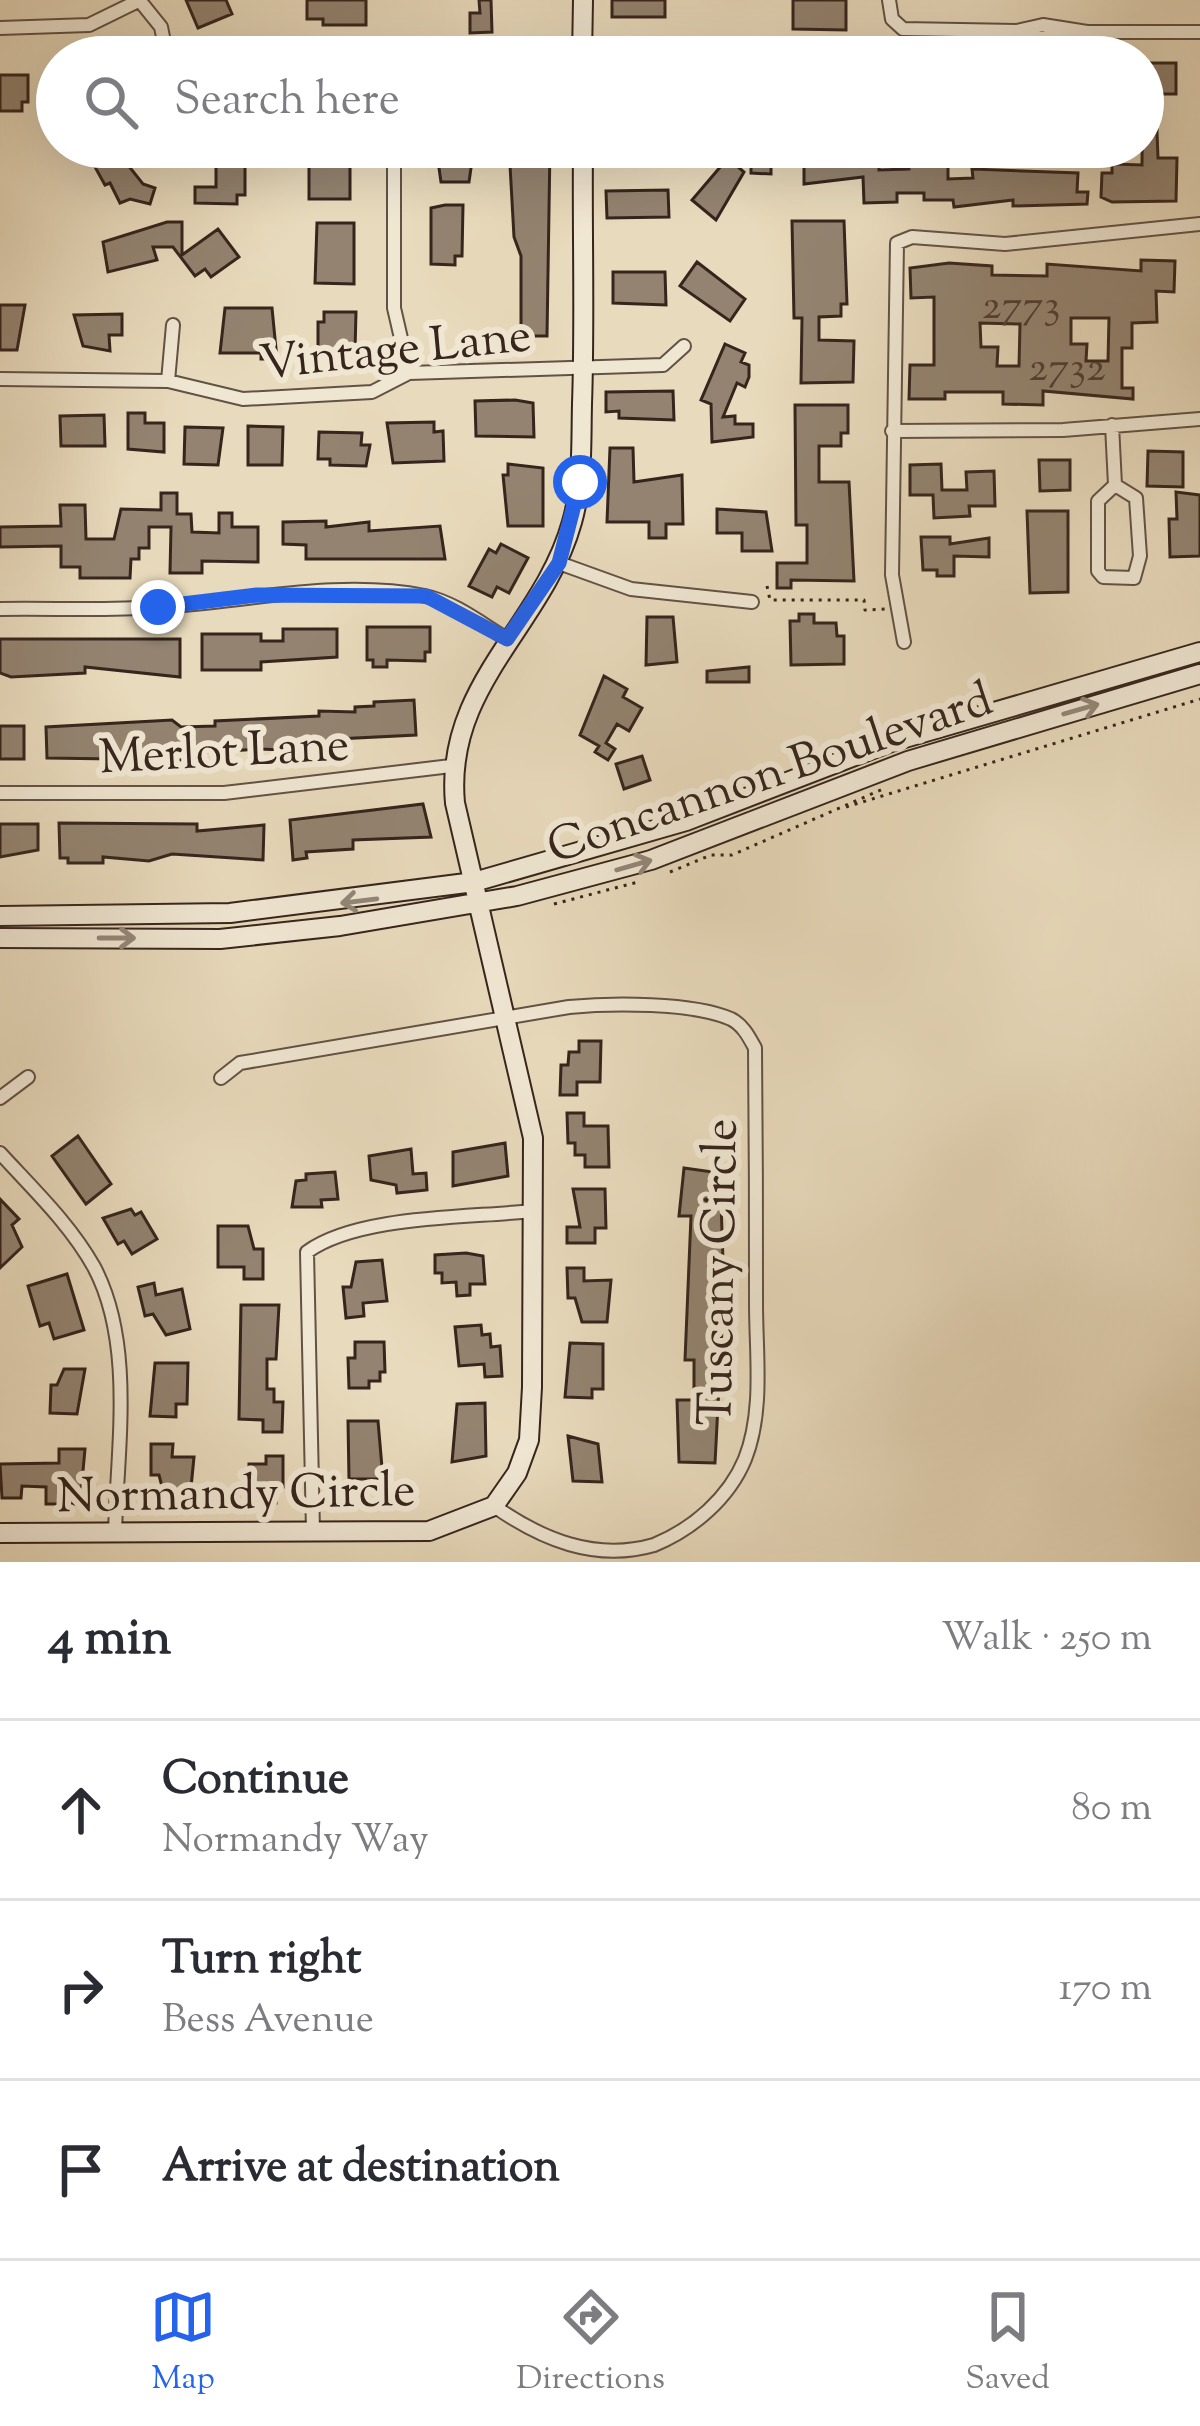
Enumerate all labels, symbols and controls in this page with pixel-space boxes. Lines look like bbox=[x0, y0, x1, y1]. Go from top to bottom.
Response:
search box bbox=[36, 36, 1164, 168]
icon: search bbox=[78, 69, 144, 135]
text: Search here bbox=[174, 70, 400, 135]
house number: 2773 bbox=[982, 278, 1060, 338]
street label: Vintage Lane bbox=[257, 304, 535, 401]
house number: 2732 bbox=[1028, 340, 1106, 400]
route start bbox=[553, 455, 607, 509]
route end bbox=[131, 580, 185, 634]
street label: Concannon Boulevard bbox=[539, 668, 1003, 885]
one-way arrow bbox=[1061, 697, 1099, 719]
street label: Merlot Lane bbox=[97, 713, 351, 795]
one-way arrow bbox=[614, 852, 652, 874]
one-way arrow bbox=[340, 890, 379, 912]
one-way arrow bbox=[97, 927, 136, 949]
street label: Tuscany Circle bbox=[684, 1118, 759, 1426]
street label: Normandy Circle bbox=[56, 1459, 416, 1534]
text: 4 min bbox=[48, 1604, 171, 1677]
text: Walk · 250 m bbox=[941, 1612, 1152, 1668]
text: Continue bbox=[162, 1749, 349, 1814]
icon: ahead bbox=[48, 1777, 114, 1843]
text: 80 m bbox=[1071, 1782, 1152, 1838]
text: Normandy Way bbox=[162, 1814, 429, 1870]
text: Turn right bbox=[162, 1929, 361, 1994]
icon: right bbox=[48, 1957, 114, 2023]
text: 170 m bbox=[1059, 1962, 1152, 2018]
text: Bess Avenue bbox=[162, 1994, 374, 2050]
icon: arrive bbox=[48, 2137, 114, 2203]
text: Arrive at destination bbox=[162, 2137, 560, 2202]
tab: Map bbox=[150, 2284, 216, 2404]
tab: Directions bbox=[516, 2284, 665, 2404]
tab: Saved bbox=[965, 2284, 1050, 2404]

